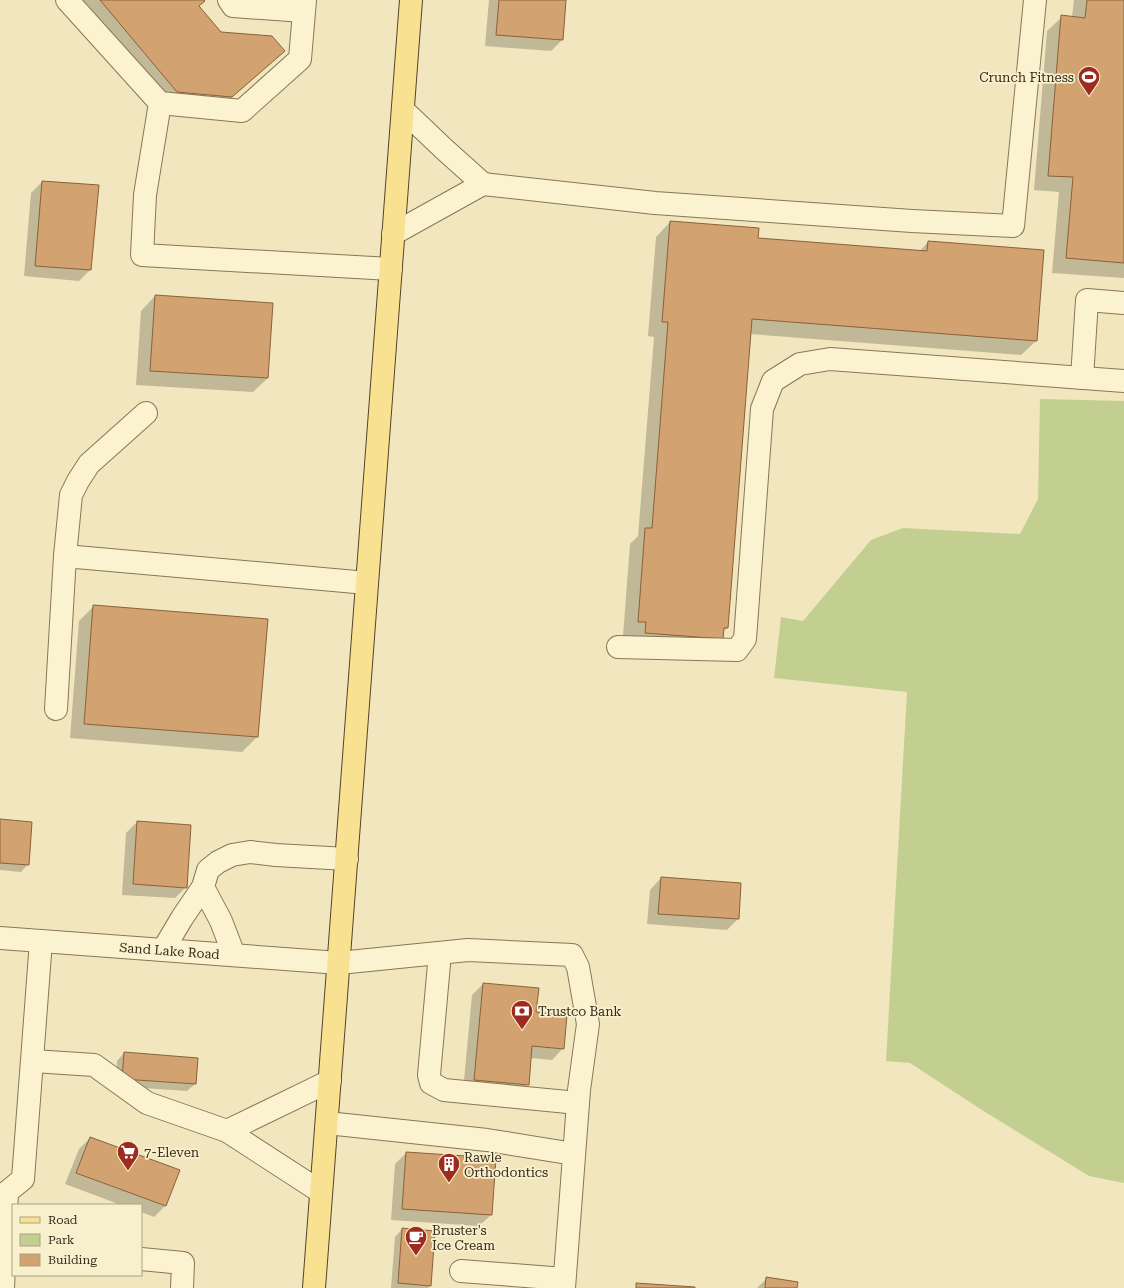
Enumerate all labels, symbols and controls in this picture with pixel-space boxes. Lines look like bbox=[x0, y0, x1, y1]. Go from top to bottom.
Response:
sports icon: Crunch Fitness bbox=[1076, 64, 1102, 97]
place label: Crunch Fitness bbox=[979, 70, 1074, 85]
street label: Sand Lake Road bbox=[119, 939, 221, 962]
bank icon: Trustco Bank bbox=[509, 998, 535, 1031]
place label: Trustco Bank bbox=[538, 1004, 622, 1019]
supermarket icon: 7-Eleven bbox=[115, 1139, 141, 1172]
place label: 7-Eleven bbox=[144, 1145, 200, 1160]
place label: Rawle Orthodontics bbox=[464, 1150, 548, 1180]
building icon: Rawle Orthodontics bbox=[436, 1151, 462, 1184]
legend bbox=[12, 1204, 142, 1276]
text: Road bbox=[48, 1213, 78, 1227]
place label: Bruster's Ice Cream bbox=[432, 1223, 495, 1253]
cafe icon: Bruster's Ice Cream bbox=[403, 1224, 429, 1257]
text: Park bbox=[48, 1233, 75, 1247]
text: Building bbox=[48, 1253, 97, 1267]

